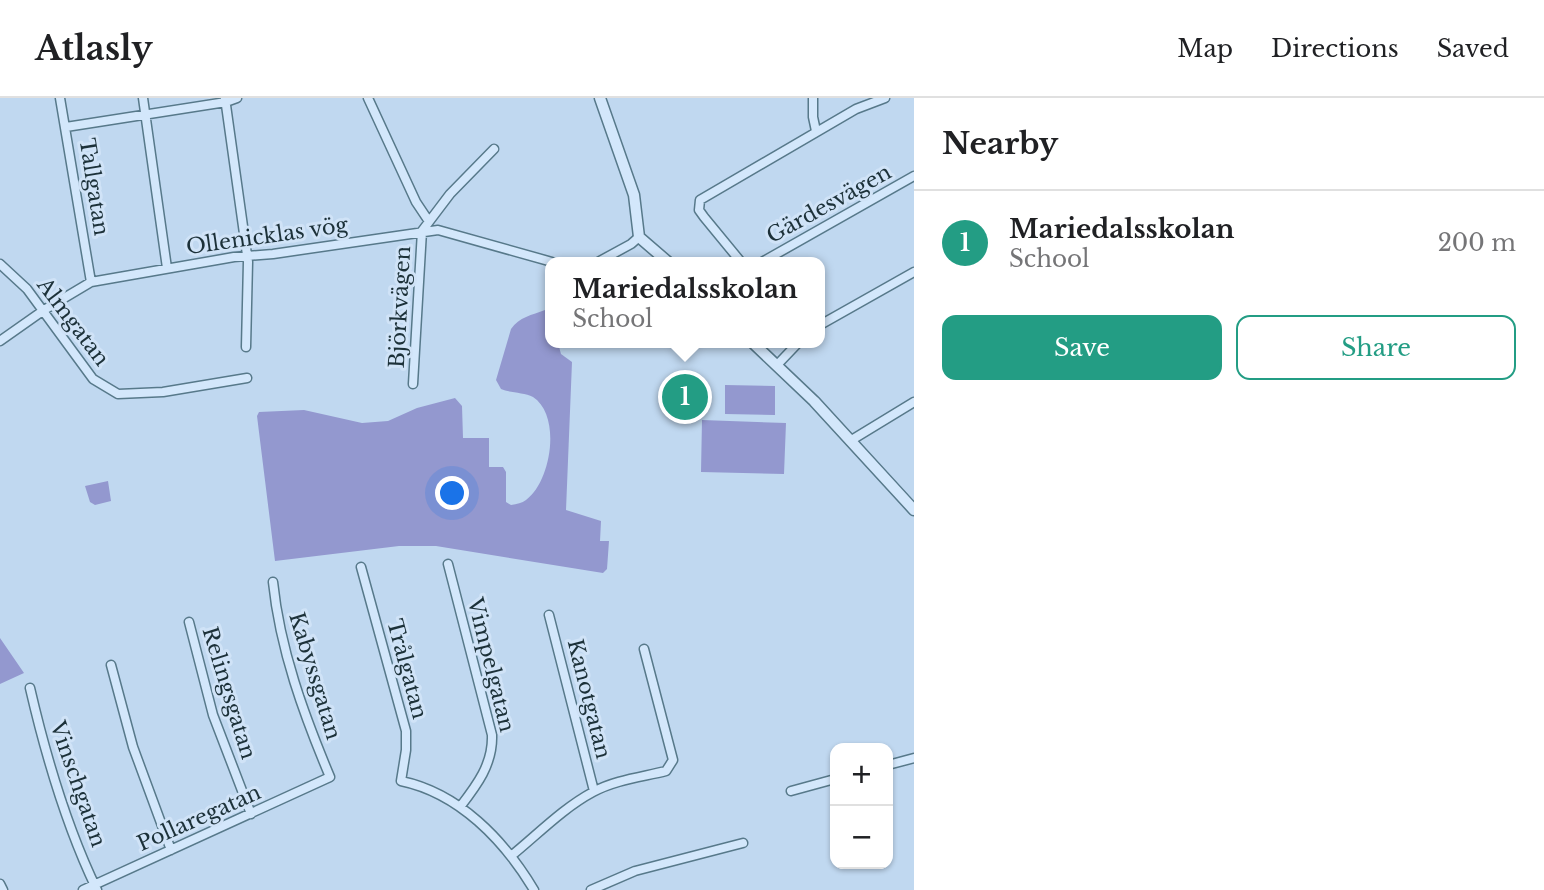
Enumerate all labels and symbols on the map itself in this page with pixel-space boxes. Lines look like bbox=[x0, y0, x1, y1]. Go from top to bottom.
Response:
street label: Tallgatan bbox=[73, 136, 115, 238]
street label: Gärdesvägen bbox=[762, 159, 896, 249]
street label: Ollenicklas vög bbox=[184, 212, 350, 260]
street label: Björkvägen bbox=[384, 245, 416, 369]
street label: Almgatan bbox=[31, 272, 115, 371]
pin: 1 bbox=[662, 371, 708, 423]
your location bbox=[435, 476, 469, 510]
street label: Vimpelgatan bbox=[462, 594, 520, 735]
street label: Kabyssgatan bbox=[283, 609, 347, 743]
street label: Trålgatan bbox=[381, 616, 433, 722]
street label: Relingsgatan bbox=[197, 624, 261, 762]
street label: Kanotgatan bbox=[562, 636, 616, 762]
street label: Vinschgatan bbox=[44, 717, 112, 850]
street label: Pollaregatan bbox=[133, 779, 265, 857]

